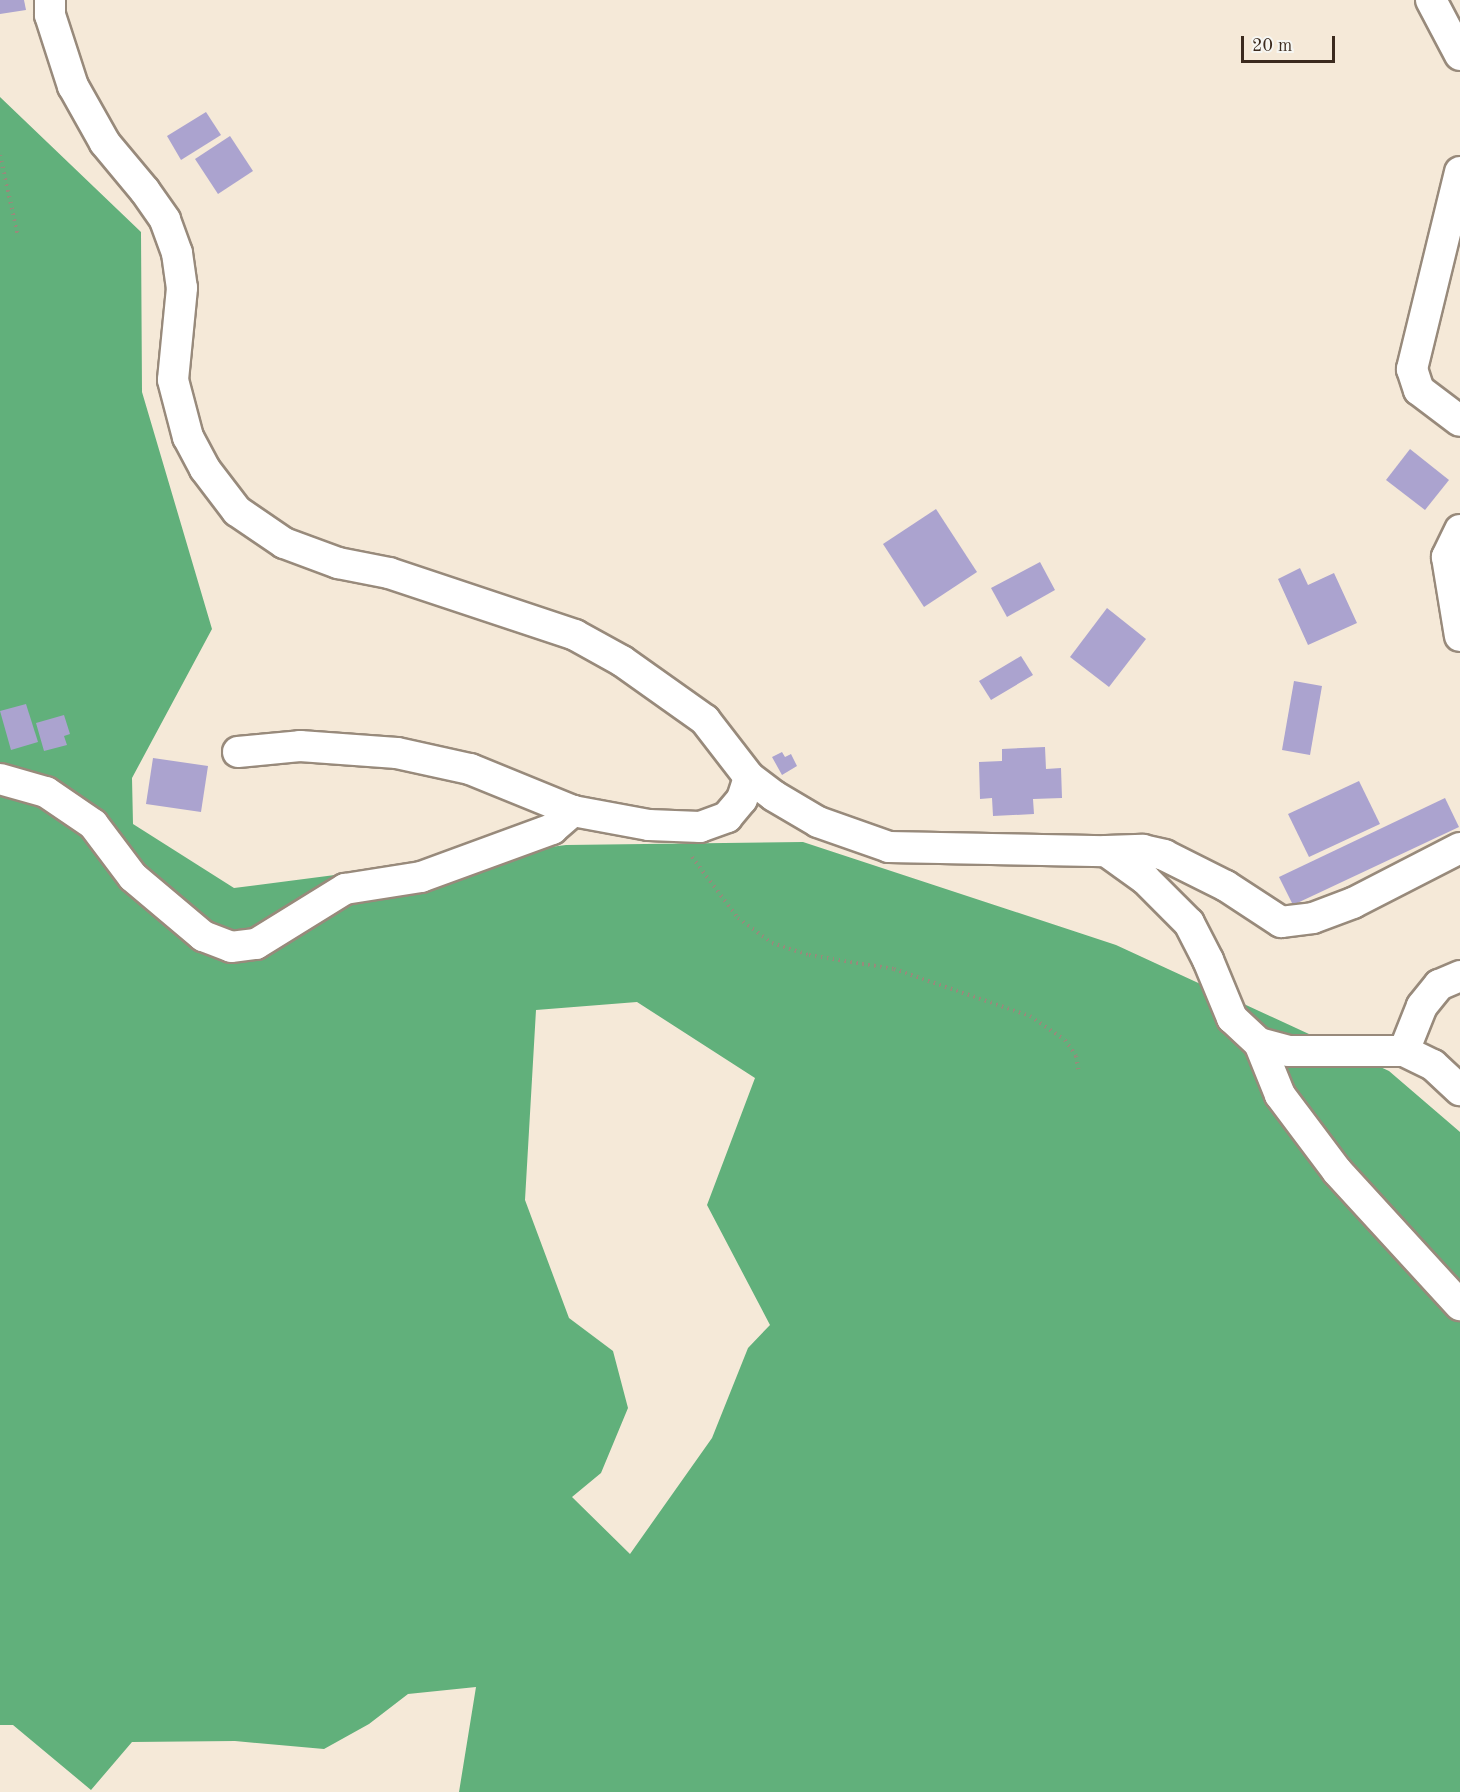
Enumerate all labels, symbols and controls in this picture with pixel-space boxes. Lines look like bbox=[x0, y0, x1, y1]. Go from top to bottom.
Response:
scale bar bbox=[1244, 24, 1338, 62]
text: 20 m bbox=[1252, 37, 1292, 55]

